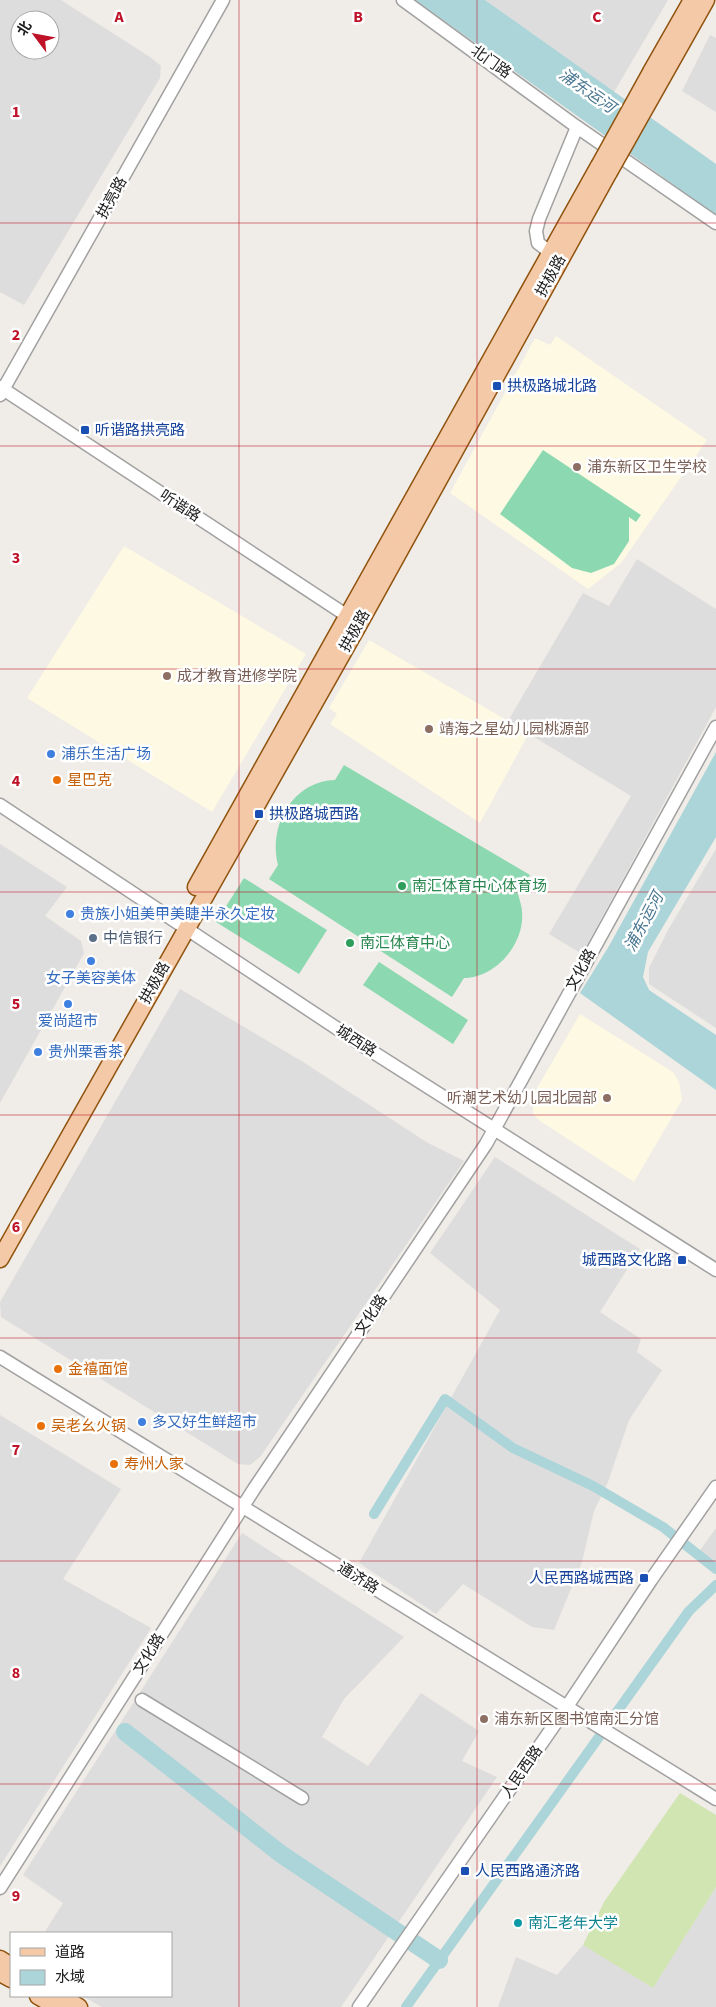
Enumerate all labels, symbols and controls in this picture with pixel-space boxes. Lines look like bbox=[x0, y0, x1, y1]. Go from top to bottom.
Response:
text: A bbox=[113, 6, 124, 28]
text: B bbox=[353, 6, 363, 28]
text: C bbox=[592, 6, 602, 28]
north arrow bbox=[10, 10, 60, 60]
text: 北 bbox=[13, 17, 37, 40]
street label: 北门路 bbox=[467, 40, 515, 84]
water label: 浦东运河 bbox=[554, 64, 622, 120]
text: 1 bbox=[12, 101, 20, 123]
street label: 拱亮路 bbox=[92, 173, 132, 223]
street label: 拱极路 bbox=[531, 251, 571, 301]
text: 2 bbox=[12, 324, 20, 346]
place label: 拱极路城北路 bbox=[507, 376, 597, 397]
marker: 拱极路城北路 bbox=[491, 380, 503, 392]
place label: 听谐路拱亮路 bbox=[95, 420, 185, 441]
marker: 听谐路拱亮路 bbox=[79, 424, 91, 436]
place label: 浦东新区卫生学校 bbox=[587, 457, 707, 478]
marker: 浦东新区卫生学校 bbox=[571, 461, 583, 473]
street label: 听谐路 bbox=[155, 485, 205, 527]
text: 3 bbox=[12, 547, 20, 569]
street label: 拱极路 bbox=[335, 606, 375, 656]
place label: 成才教育进修学院 bbox=[177, 666, 297, 687]
marker: 成才教育进修学院 bbox=[161, 670, 173, 682]
place label: 靖海之星幼儿园桃源部 bbox=[439, 719, 589, 740]
marker: 靖海之星幼儿园桃源部 bbox=[423, 723, 435, 735]
place label: 浦乐生活广场 bbox=[61, 744, 151, 765]
marker: 浦乐生活广场 bbox=[45, 748, 57, 760]
text: 4 bbox=[12, 770, 21, 792]
place label: 星巴克 bbox=[67, 770, 112, 791]
marker: 星巴克 bbox=[51, 774, 63, 786]
place label: 拱极路城西路 bbox=[269, 804, 359, 825]
marker: 拱极路城西路 bbox=[253, 808, 265, 820]
place label: 南汇体育中心体育场 bbox=[412, 876, 547, 897]
marker: 南汇体育中心体育场 bbox=[396, 880, 408, 892]
water label: 浦东运河 bbox=[619, 886, 670, 955]
place label: 贵族小姐美甲美睫半永久定妆 bbox=[80, 904, 275, 925]
marker: 贵族小姐美甲美睫半永久定妆 bbox=[64, 908, 76, 920]
place label: 中信银行 bbox=[103, 928, 163, 949]
marker: 中信银行 bbox=[87, 932, 99, 944]
place label: 南汇体育中心 bbox=[360, 933, 450, 954]
marker: 南汇体育中心 bbox=[344, 937, 356, 949]
street label: 文化路 bbox=[561, 945, 601, 995]
marker: 女子美容美体 bbox=[85, 955, 97, 967]
street label: 拱极路 bbox=[135, 958, 175, 1008]
place label: 女子美容美体 bbox=[46, 968, 136, 989]
text: 5 bbox=[12, 993, 20, 1015]
marker: 爱尚超市 bbox=[62, 998, 74, 1010]
place label: 爱尚超市 bbox=[38, 1011, 98, 1032]
street label: 城西路 bbox=[331, 1020, 381, 1062]
place label: 贵州栗香茶 bbox=[48, 1042, 123, 1063]
marker: 贵州栗香茶 bbox=[32, 1046, 44, 1058]
place label: 听潮艺术幼儿园北园部 bbox=[447, 1088, 597, 1109]
marker: 听潮艺术幼儿园北园部 bbox=[601, 1092, 613, 1104]
text: 6 bbox=[12, 1216, 20, 1238]
place label: 城西路文化路 bbox=[582, 1250, 672, 1271]
marker: 城西路文化路 bbox=[676, 1254, 688, 1266]
street label: 文化路 bbox=[350, 1290, 392, 1340]
place label: 金禧面馆 bbox=[68, 1359, 128, 1380]
marker: 金禧面馆 bbox=[52, 1363, 64, 1375]
place label: 多又好生鲜超市 bbox=[152, 1412, 257, 1433]
place label: 吴老幺火锅 bbox=[51, 1416, 126, 1437]
marker: 多又好生鲜超市 bbox=[136, 1416, 148, 1428]
marker: 吴老幺火锅 bbox=[35, 1420, 47, 1432]
text: 7 bbox=[12, 1439, 20, 1461]
place label: 寿州人家 bbox=[124, 1454, 184, 1475]
marker: 寿州人家 bbox=[108, 1458, 120, 1470]
street label: 通济路 bbox=[333, 1557, 383, 1599]
place label: 人民西路城西路 bbox=[529, 1568, 634, 1589]
marker: 人民西路城西路 bbox=[638, 1572, 650, 1584]
street label: 文化路 bbox=[128, 1629, 170, 1679]
text: 8 bbox=[12, 1662, 20, 1684]
place label: 浦东新区图书馆南汇分馆 bbox=[494, 1709, 659, 1730]
marker: 浦东新区图书馆南汇分馆 bbox=[478, 1713, 490, 1725]
street label: 人民西路 bbox=[496, 1741, 548, 1803]
place label: 人民西路通济路 bbox=[475, 1861, 580, 1882]
marker: 人民西路通济路 bbox=[459, 1865, 471, 1877]
text: 9 bbox=[12, 1885, 20, 1907]
place label: 南汇老年大学 bbox=[528, 1913, 618, 1934]
marker: 南汇老年大学 bbox=[512, 1917, 524, 1929]
legend bbox=[10, 1932, 172, 1997]
text: 道路 bbox=[55, 1942, 85, 1963]
text: 水域 bbox=[55, 1967, 85, 1988]

